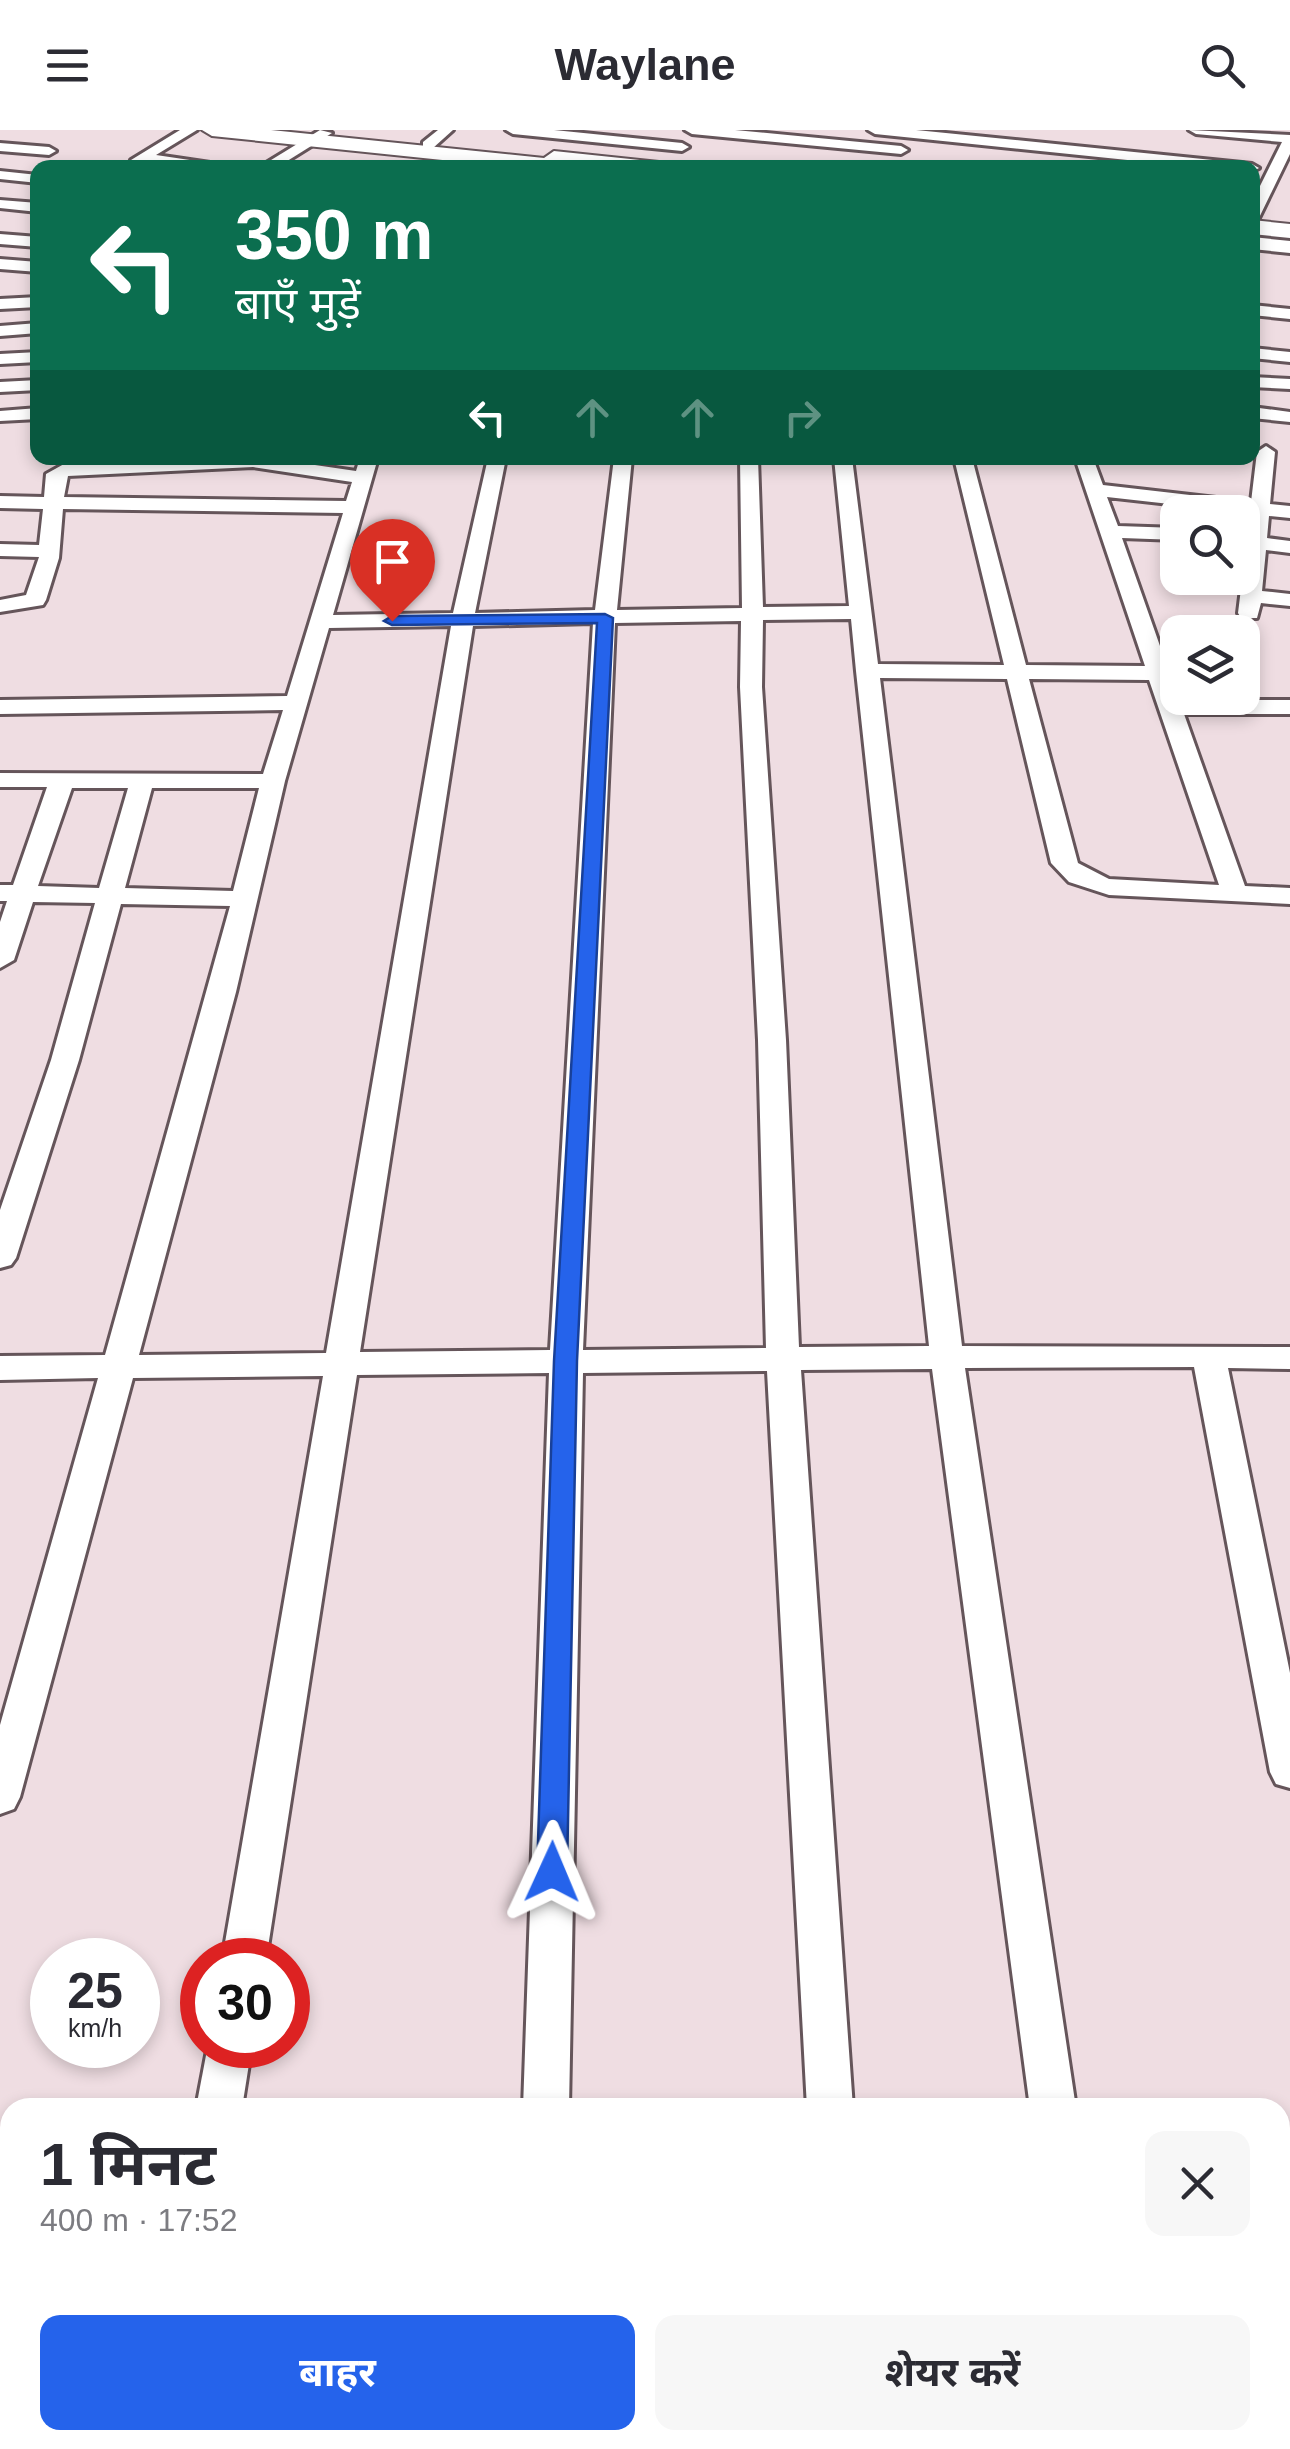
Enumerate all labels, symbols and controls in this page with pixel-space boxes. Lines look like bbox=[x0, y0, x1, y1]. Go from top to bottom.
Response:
icon: menu bbox=[40, 38, 95, 93]
icon: search bbox=[1195, 38, 1250, 93]
text: Waylane bbox=[555, 39, 735, 90]
text: 350 m bbox=[235, 196, 433, 274]
icon: left bbox=[70, 200, 200, 330]
text: बाएँ मुड़ें bbox=[235, 278, 361, 329]
icon: left bbox=[460, 390, 515, 445]
icon: ahead bbox=[565, 390, 620, 445]
icon: ahead bbox=[670, 390, 725, 445]
icon: right bbox=[775, 390, 830, 445]
map controls bbox=[1160, 495, 1260, 715]
button: search bbox=[1160, 495, 1260, 595]
pin bbox=[350, 519, 435, 622]
icon: arrive bbox=[365, 534, 420, 589]
button: layers bbox=[1160, 615, 1260, 715]
position arrow bbox=[500, 1820, 604, 1924]
speed limit sign: 30 bbox=[180, 1938, 310, 2068]
text: 25 bbox=[67, 1963, 123, 2019]
text: km/h bbox=[68, 2014, 122, 2042]
text: 1 मिनट bbox=[40, 2131, 216, 2198]
button: close bbox=[1145, 2131, 1250, 2236]
text: 400 m · 17:52 bbox=[40, 2202, 237, 2238]
button: बाहर bbox=[40, 2315, 635, 2430]
button: शेयर करें bbox=[655, 2315, 1250, 2430]

